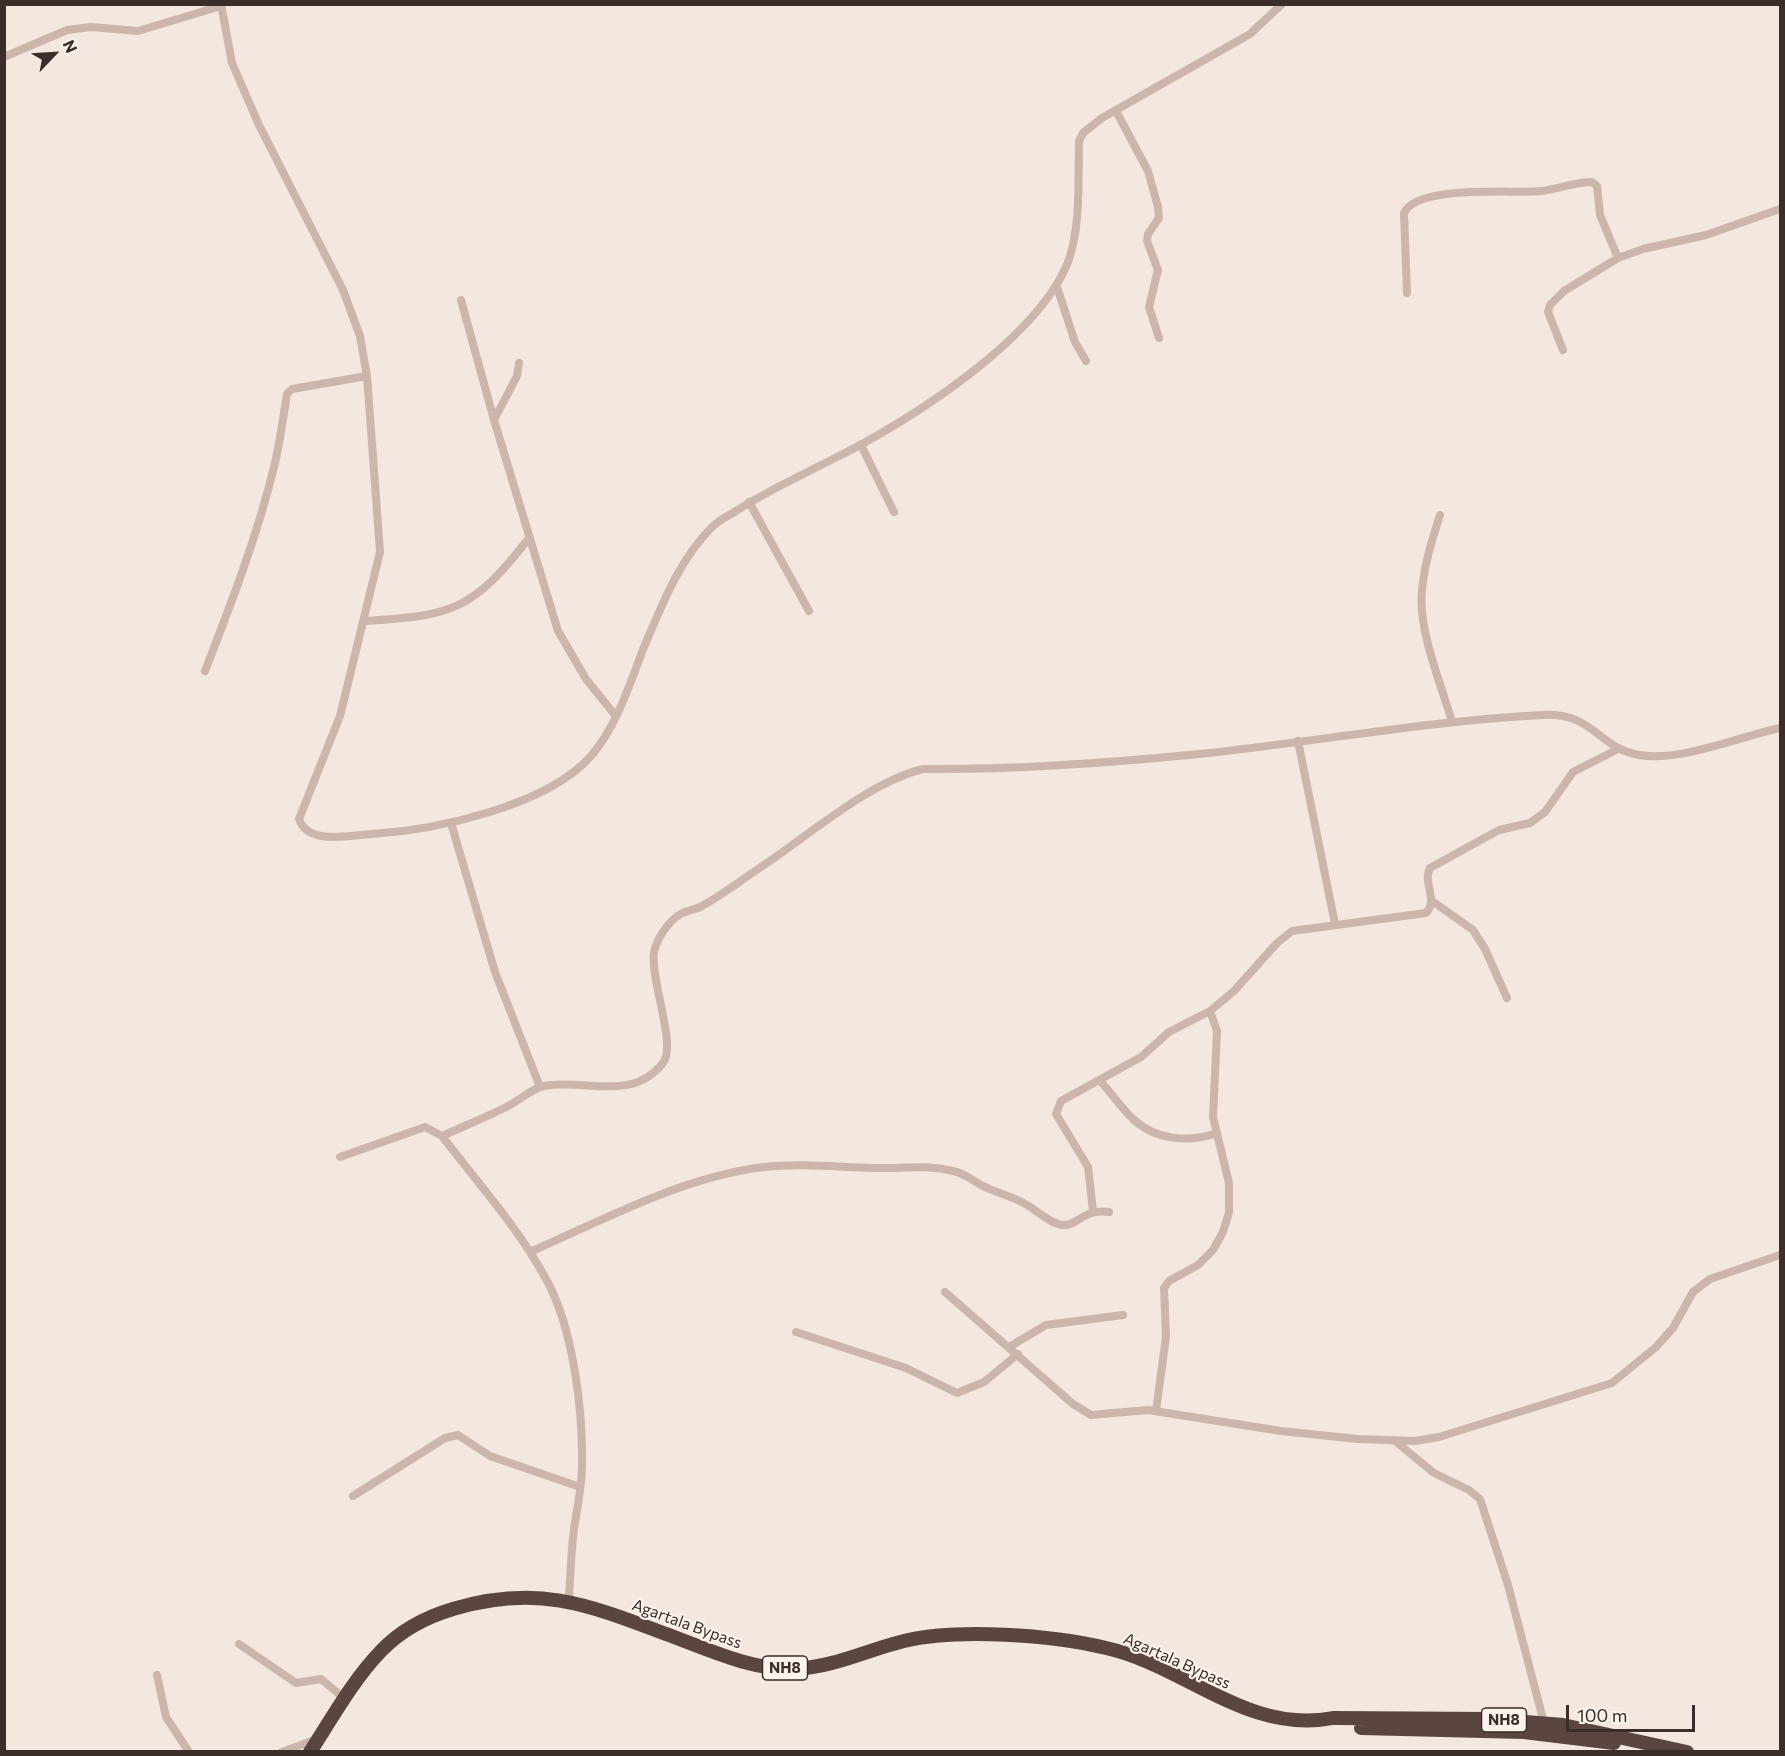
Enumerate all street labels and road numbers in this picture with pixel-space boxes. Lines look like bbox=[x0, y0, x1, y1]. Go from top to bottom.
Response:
street label: Agartala Bypass bbox=[630, 1595, 744, 1653]
street label: Agartala Bypass bbox=[1120, 1629, 1234, 1693]
road number: NH8 bbox=[762, 1656, 808, 1680]
road number: NH8 bbox=[1482, 1708, 1526, 1732]

